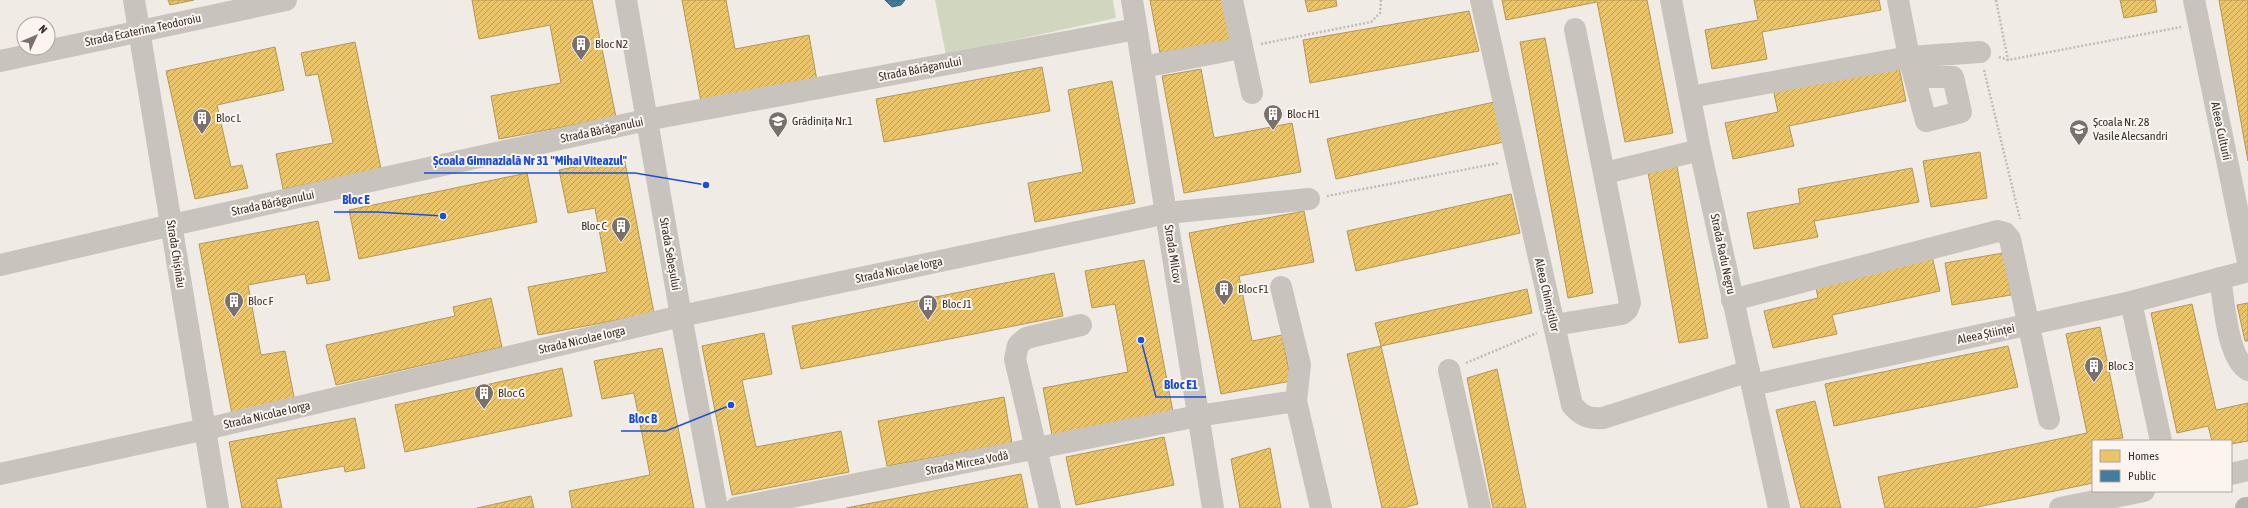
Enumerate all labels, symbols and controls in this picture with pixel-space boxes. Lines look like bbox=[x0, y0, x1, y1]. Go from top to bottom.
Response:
street label: Strada Ecaterina Teodoroiu bbox=[84, 11, 202, 49]
north arrow bbox=[16, 16, 56, 56]
text: N bbox=[37, 23, 50, 36]
building icon: Bloc N2 bbox=[570, 33, 592, 61]
place label: Bloc N2 bbox=[595, 37, 628, 51]
street label: Strada Bărăganului bbox=[877, 54, 963, 84]
street label: Aleea Culturii bbox=[2208, 100, 2234, 162]
building icon: Bloc H1 bbox=[1262, 103, 1284, 131]
building icon: Bloc L bbox=[191, 107, 213, 135]
place label: Bloc H1 bbox=[1287, 107, 1320, 121]
school or university icon: Grădinița Nr.1 bbox=[767, 110, 789, 138]
place label: Bloc L bbox=[216, 111, 241, 125]
street label: Strada Bărăganului bbox=[559, 114, 645, 146]
place label: Grădinița Nr.1 bbox=[792, 114, 853, 128]
place label: Școala Nr. 28 Vasile Alecsandri bbox=[2093, 115, 2168, 143]
school or university icon: Școala Nr. 28 Vasile Alecsandri bbox=[2068, 118, 2090, 146]
callout: Școala Gimnazială Nr 31 "Mihai Viteazul" bbox=[424, 148, 635, 173]
text: Școala Gimnazială Nr 31 "Mihai Viteazul" bbox=[433, 153, 628, 168]
street label: Strada Bărăganului bbox=[230, 187, 316, 219]
callout: Bloc E bbox=[334, 187, 377, 212]
text: Bloc E bbox=[342, 192, 370, 207]
street label: Strada Radu Negru bbox=[1708, 212, 1738, 296]
building icon: Bloc C bbox=[610, 215, 632, 243]
street label: Strada Sebeșului bbox=[657, 217, 683, 291]
street label: Strada Chișinău bbox=[164, 219, 188, 289]
place label: Bloc C bbox=[581, 219, 608, 233]
street label: Strada Milcov bbox=[1161, 224, 1185, 284]
street label: Strada Nicolae Iorga bbox=[854, 254, 944, 286]
street label: Aleea Chimiștilor bbox=[1532, 257, 1562, 334]
building icon: Bloc F1 bbox=[1213, 278, 1235, 306]
place label: Bloc F1 bbox=[1238, 282, 1269, 296]
building icon: Bloc F bbox=[223, 290, 245, 318]
building icon: Bloc J1 bbox=[917, 293, 939, 321]
place label: Bloc F bbox=[248, 294, 273, 308]
place label: Bloc J1 bbox=[942, 297, 972, 311]
street label: Aleea Științei bbox=[1956, 321, 2016, 347]
street label: Strada Nicolae Iorga bbox=[537, 323, 627, 357]
building icon: Bloc 3 bbox=[2083, 355, 2105, 383]
place label: Bloc 3 bbox=[2108, 359, 2134, 373]
callout: Bloc E1 bbox=[1156, 372, 1206, 397]
text: Bloc E1 bbox=[1164, 377, 1198, 392]
building icon: Bloc G bbox=[473, 382, 495, 410]
place label: Bloc G bbox=[498, 386, 525, 400]
street label: Strada Nicolae Iorga bbox=[222, 398, 312, 432]
callout: Bloc B bbox=[621, 406, 666, 431]
text: Bloc B bbox=[629, 411, 658, 426]
legend bbox=[2092, 440, 2232, 492]
street label: Strada Mircea Vodă bbox=[924, 448, 1010, 478]
text: Homes bbox=[2128, 449, 2159, 463]
text: Public bbox=[2128, 469, 2156, 483]

